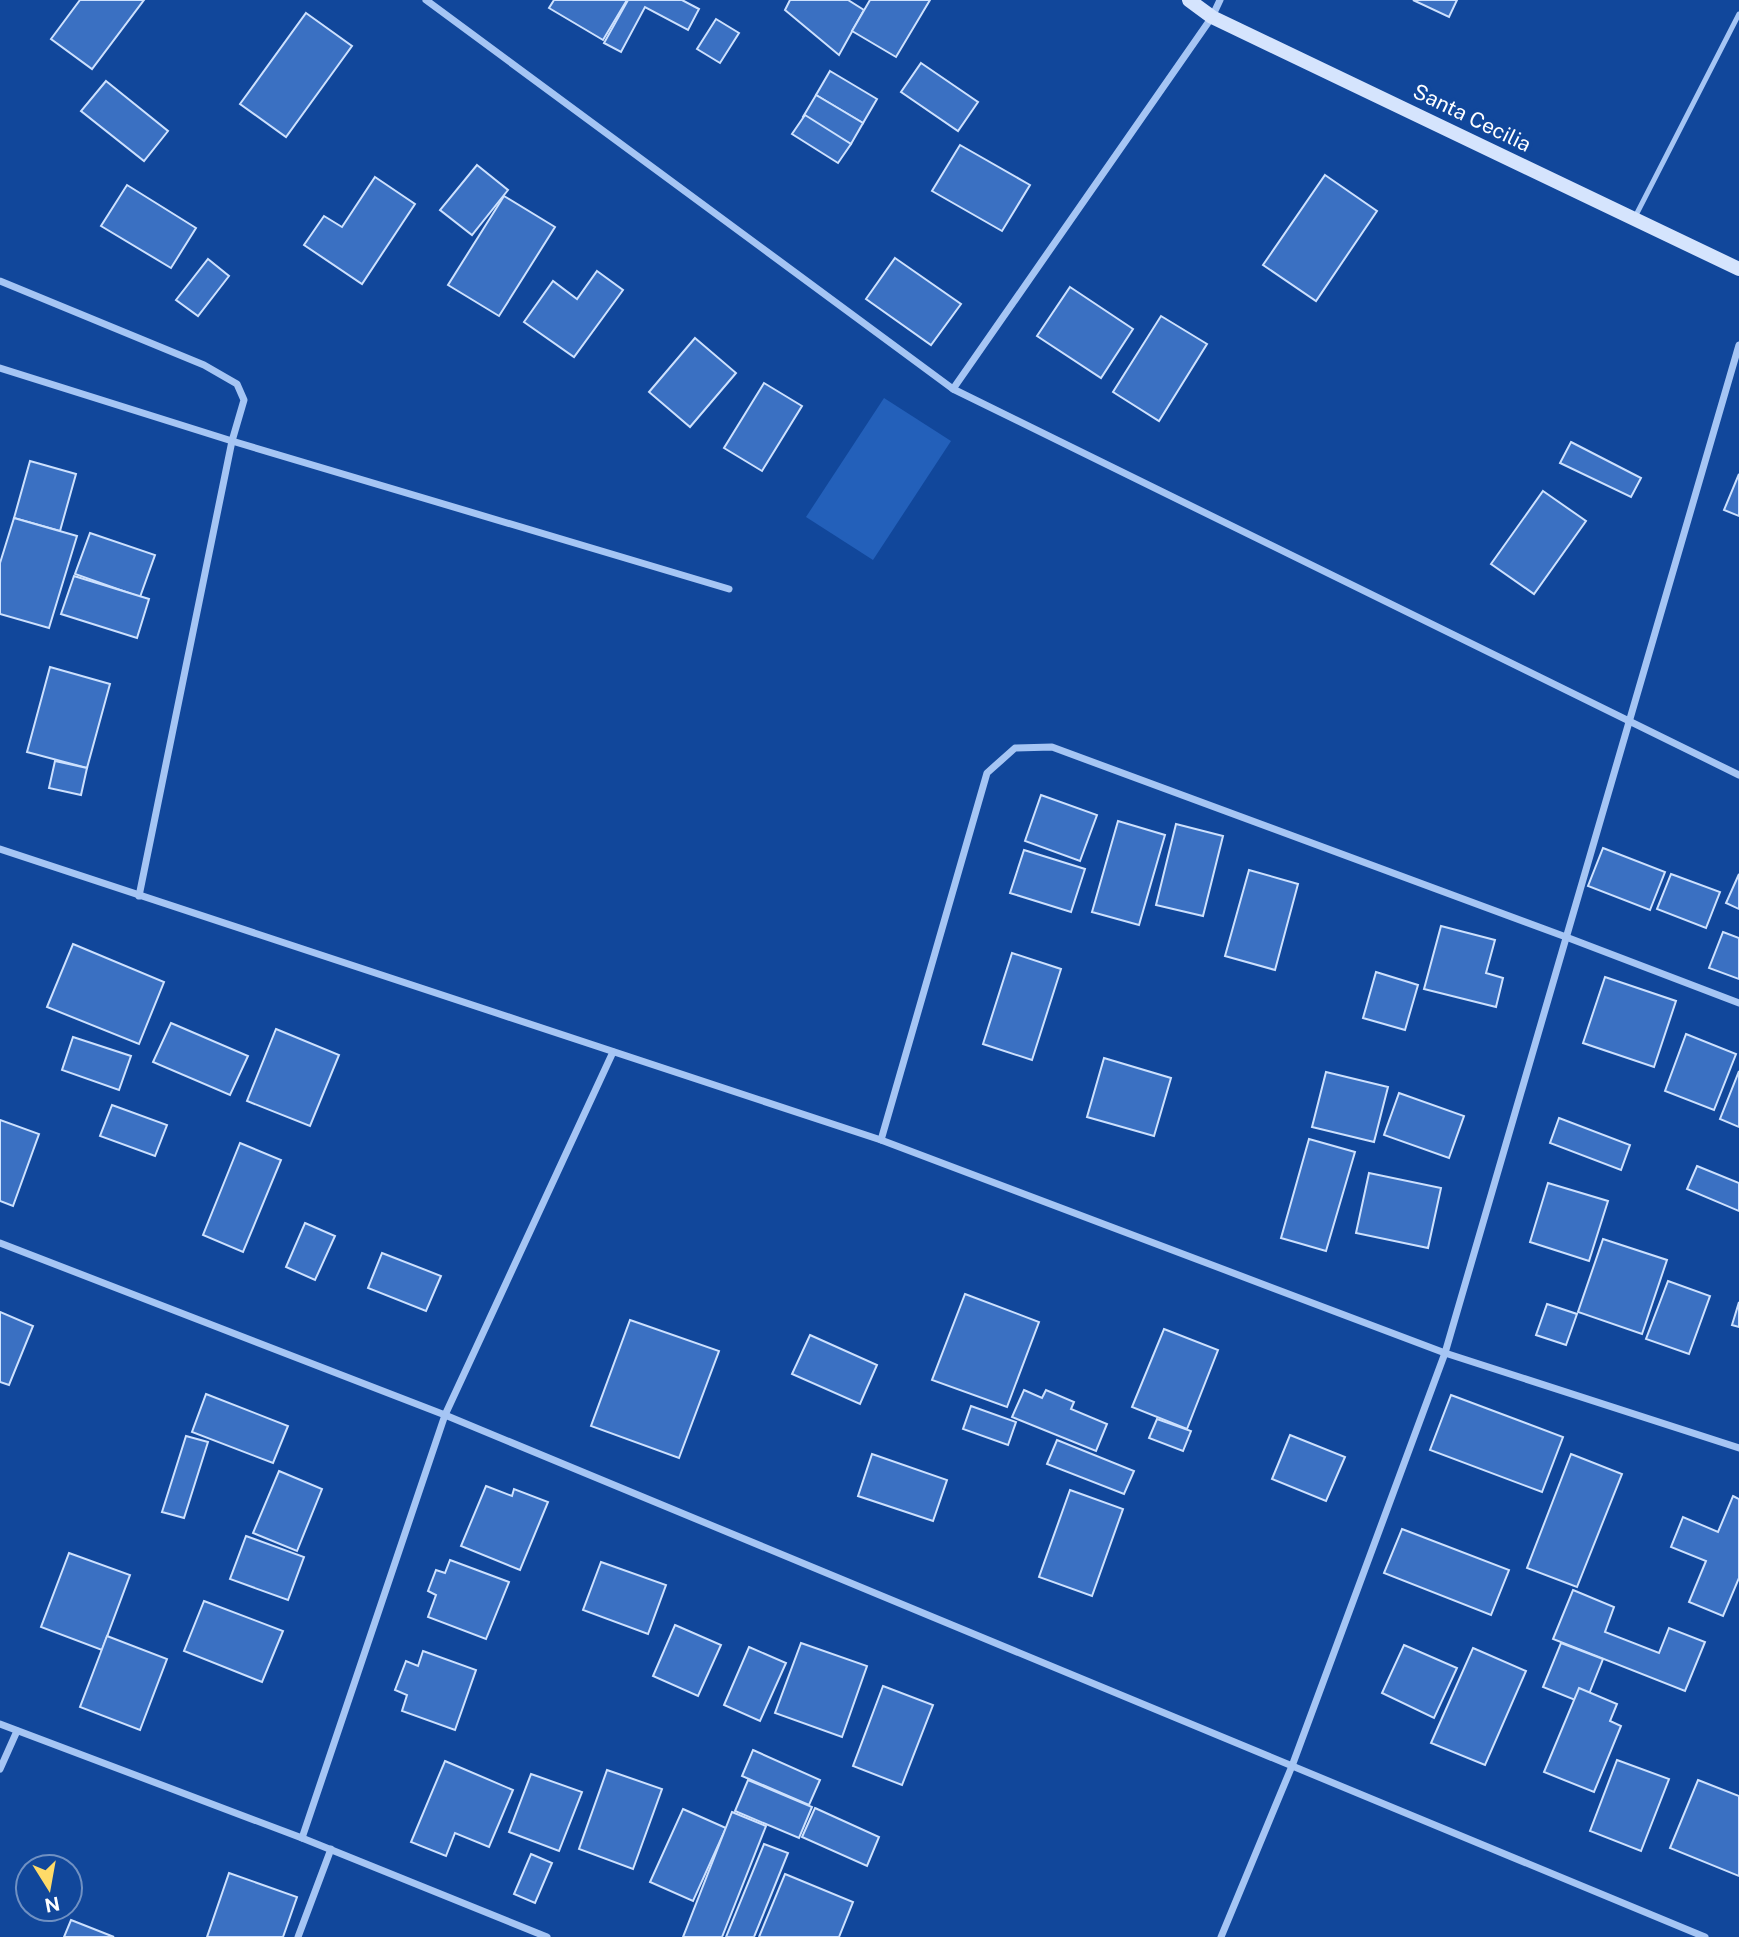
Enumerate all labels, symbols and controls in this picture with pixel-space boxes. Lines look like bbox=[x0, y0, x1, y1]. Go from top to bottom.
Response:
street label: Santa Cecilia bbox=[1409, 78, 1535, 157]
north arrow bbox=[14, 1853, 84, 1923]
text: N bbox=[43, 1892, 62, 1917]

